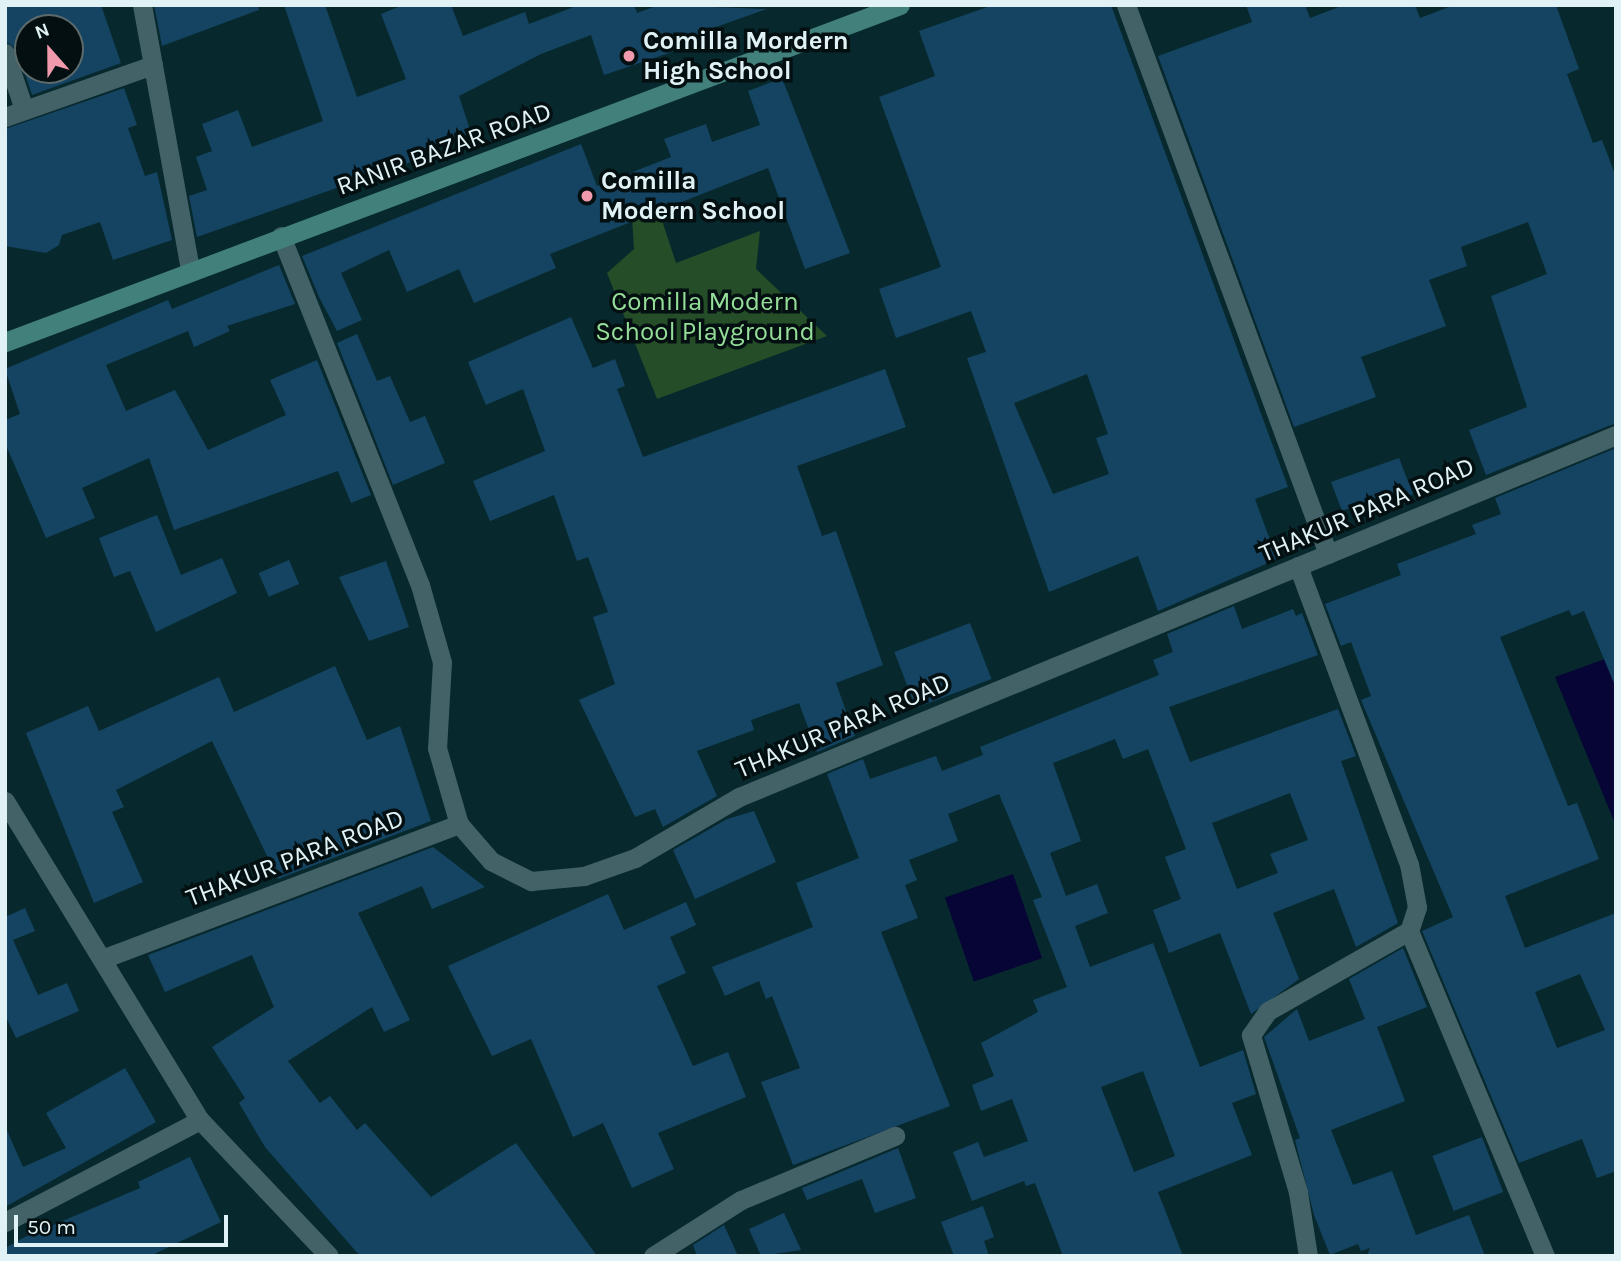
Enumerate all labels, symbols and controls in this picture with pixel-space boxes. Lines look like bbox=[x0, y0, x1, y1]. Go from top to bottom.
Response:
north arrow bbox=[14, 14, 84, 84]
text: N bbox=[32, 19, 52, 44]
place label: Comilla Mordern High School bbox=[643, 25, 849, 86]
marker: Comilla Mordern High School bbox=[621, 48, 637, 64]
street label: RANIR BAZAR ROAD bbox=[332, 96, 556, 202]
place label: Comilla Modern School bbox=[601, 165, 785, 227]
marker: Comilla Modern School bbox=[579, 188, 595, 204]
park label: Comilla Modern School Playground bbox=[595, 286, 815, 348]
street label: THAKUR PARA ROAD bbox=[1255, 451, 1479, 569]
street label: THAKUR PARA ROAD bbox=[731, 667, 955, 785]
street label: THAKUR PARA ROAD bbox=[182, 802, 408, 914]
scale bar bbox=[18, 1202, 231, 1246]
text: 50 m bbox=[27, 1215, 76, 1239]

